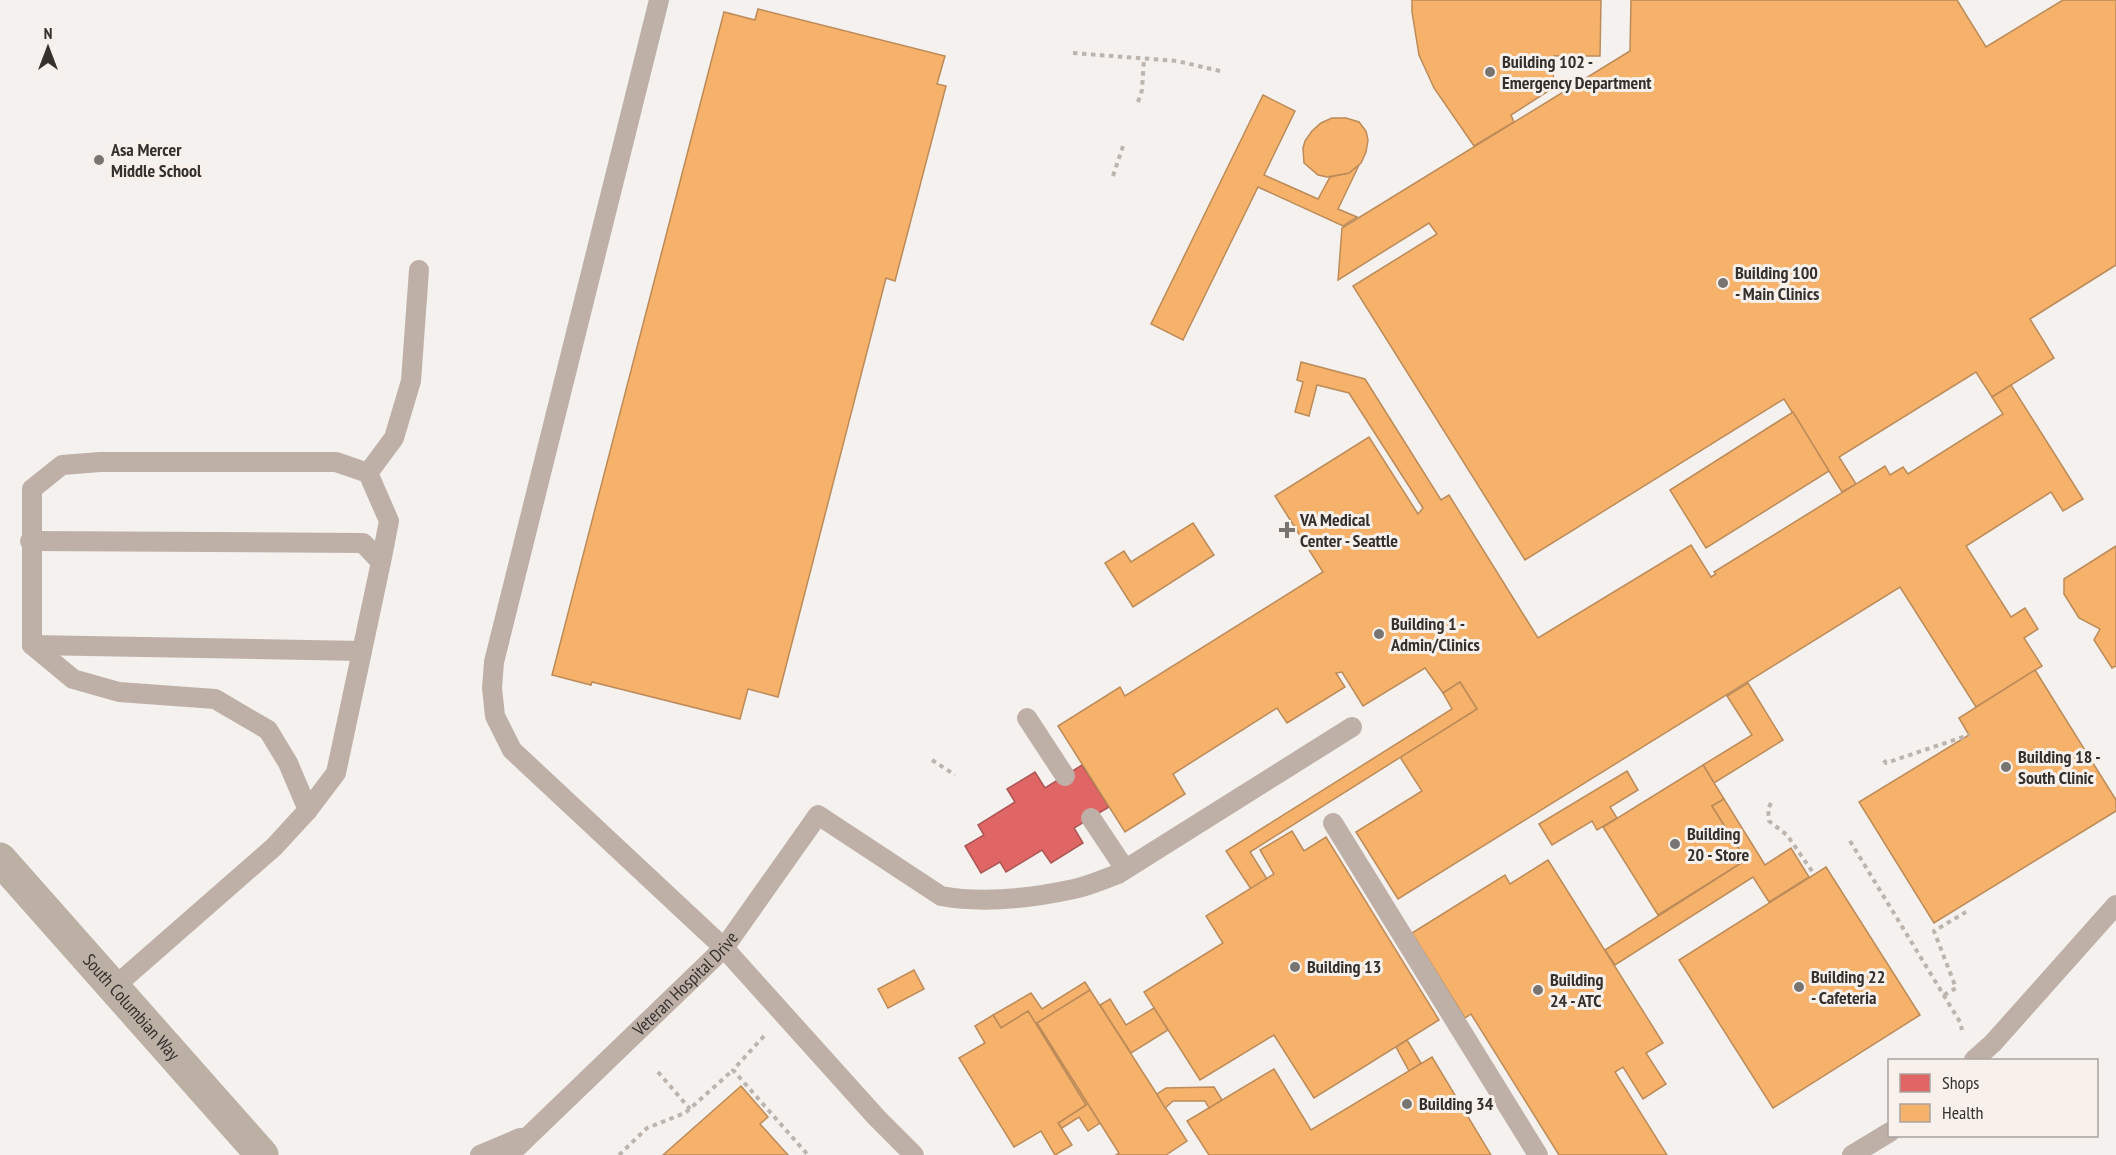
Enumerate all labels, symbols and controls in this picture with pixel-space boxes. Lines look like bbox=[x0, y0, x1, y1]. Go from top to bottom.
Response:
north arrow bbox=[18, 18, 78, 78]
text: N bbox=[44, 23, 52, 43]
place label: Building 102 - Emergency Department bbox=[1502, 50, 1652, 94]
marker: Building 102 - Emergency Department bbox=[1483, 65, 1497, 79]
place label: Asa Mercer Middle School bbox=[110, 138, 202, 182]
marker: Asa Mercer Middle School bbox=[92, 153, 106, 167]
place label: Building 100 - Main Clinics bbox=[1735, 261, 1819, 305]
marker: Building 100 - Main Clinics bbox=[1716, 276, 1730, 290]
place label: VA Medical Center - Seattle bbox=[1299, 508, 1398, 552]
marker: VA Medical Center - Seattle bbox=[1278, 521, 1296, 539]
place label: Building 1 - Admin/Clinics bbox=[1390, 612, 1480, 656]
marker: Building 1 - Admin/Clinics bbox=[1372, 627, 1386, 641]
place label: Building 18 - South Clinic bbox=[2018, 745, 2101, 789]
marker: Building 18 - South Clinic bbox=[1999, 760, 2013, 774]
place label: Building 20 - Store bbox=[1687, 822, 1749, 866]
marker: Building 20 - Store bbox=[1668, 837, 1682, 851]
street label: Veteran Hospital Drive bbox=[627, 927, 743, 1041]
street label: South Columbian Way bbox=[78, 949, 185, 1065]
place label: Building 13 bbox=[1307, 955, 1381, 978]
marker: Building 13 bbox=[1288, 960, 1302, 974]
place label: Building 22 - Cafeteria bbox=[1811, 965, 1885, 1009]
place label: Building 24 - ATC bbox=[1550, 968, 1603, 1012]
marker: Building 22 - Cafeteria bbox=[1792, 980, 1806, 994]
marker: Building 24 - ATC bbox=[1531, 983, 1545, 997]
legend bbox=[1888, 1059, 2098, 1137]
text: Shops bbox=[1942, 1071, 1979, 1094]
place label: Building 34 bbox=[1419, 1092, 1494, 1115]
marker: Building 34 bbox=[1400, 1097, 1414, 1111]
text: Health bbox=[1942, 1101, 1983, 1124]

